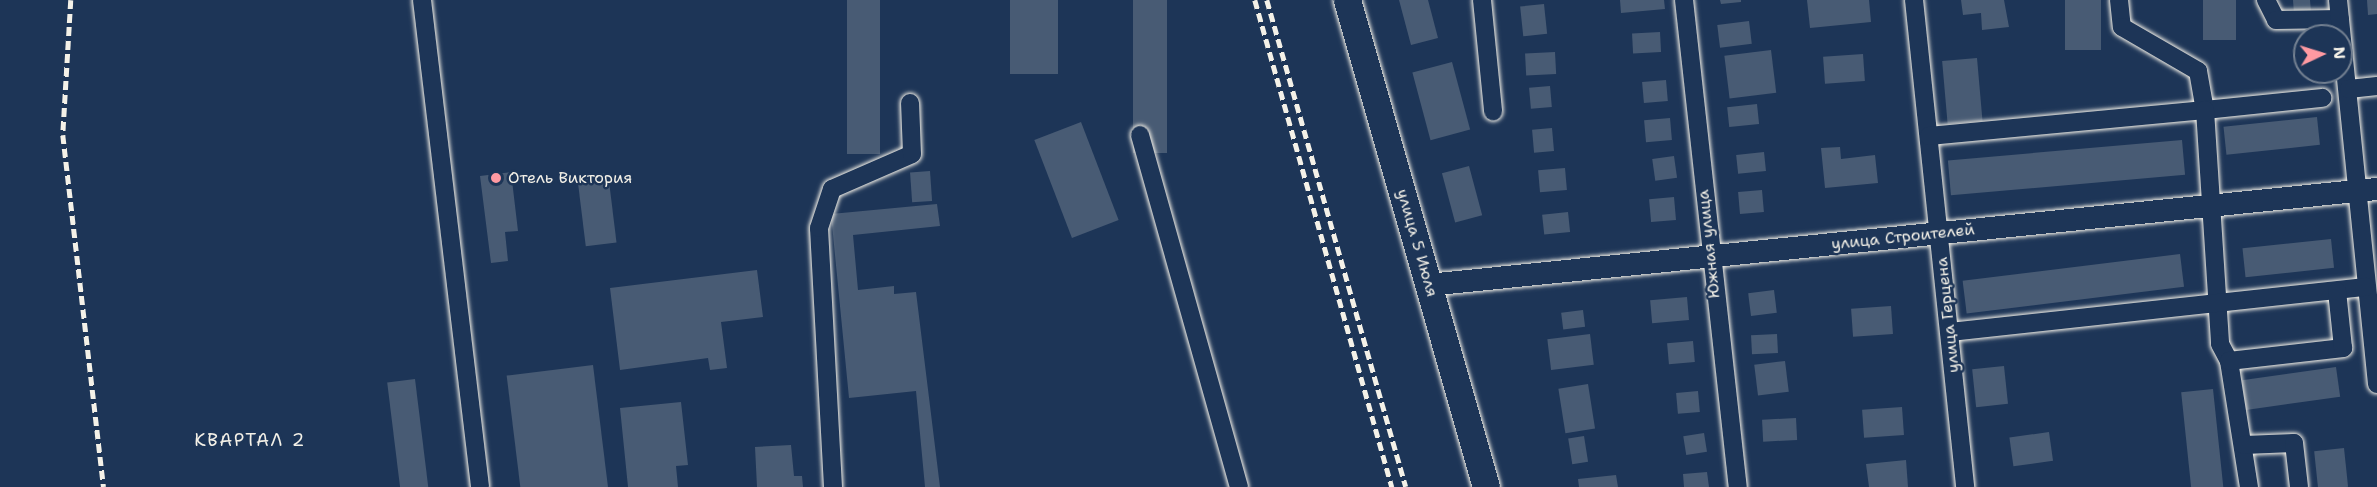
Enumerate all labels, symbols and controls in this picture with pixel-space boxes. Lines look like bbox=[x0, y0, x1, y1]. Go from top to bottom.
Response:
north arrow bbox=[2293, 24, 2353, 84]
text: N bbox=[2329, 46, 2350, 60]
place label: Отель Виктория bbox=[508, 168, 632, 188]
marker: Отель Виктория bbox=[489, 171, 503, 185]
street label: улица 5 Июля bbox=[1392, 187, 1442, 299]
street label: Южная улица bbox=[1694, 189, 1724, 299]
street label: улица Строителей bbox=[1830, 220, 1976, 254]
street label: улица Герцена bbox=[1932, 256, 1964, 374]
district label: КВАРТАЛ 2 bbox=[194, 429, 306, 451]

